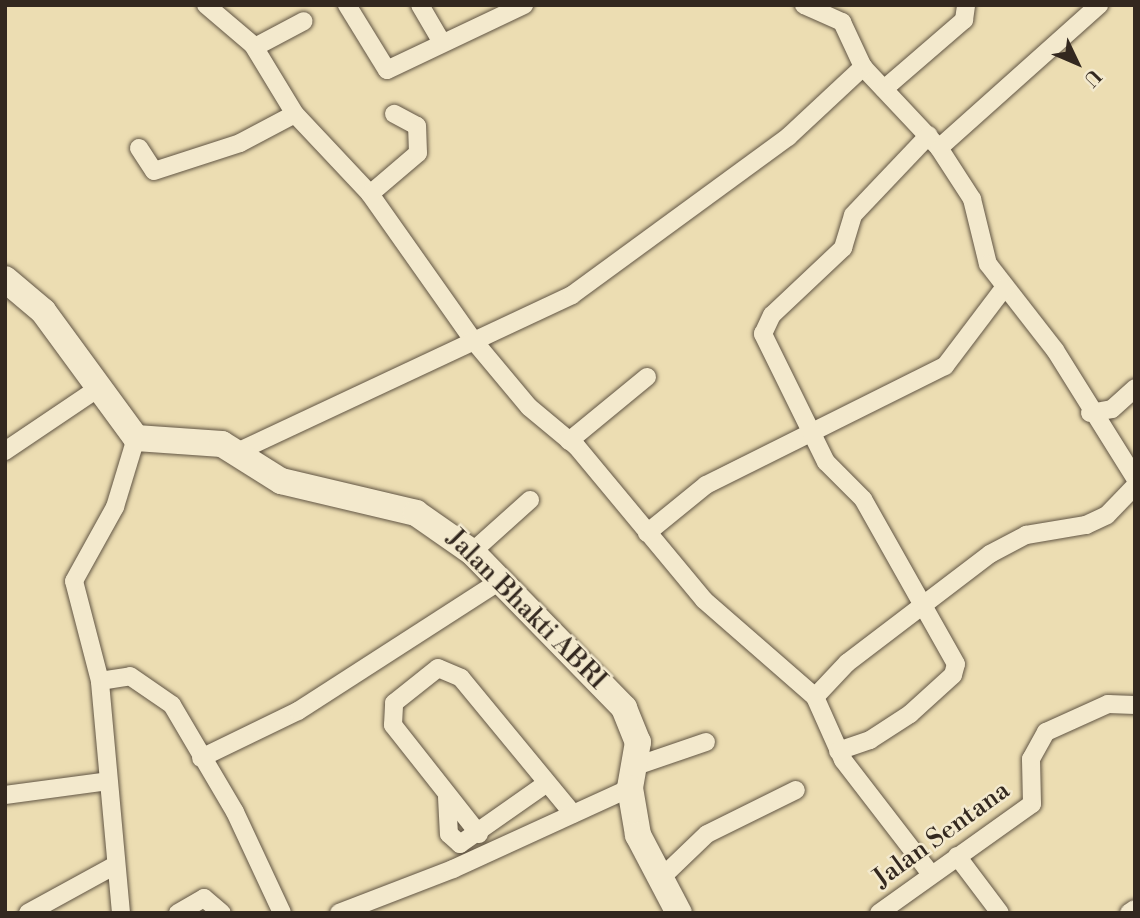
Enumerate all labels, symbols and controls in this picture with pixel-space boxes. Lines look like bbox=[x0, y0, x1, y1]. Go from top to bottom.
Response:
north arrow bbox=[1042, 28, 1112, 98]
text: U bbox=[1078, 64, 1106, 91]
street label: Jalan Bhakti ABRI bbox=[439, 523, 613, 697]
street label: Jalan Sentana bbox=[868, 775, 1016, 895]

